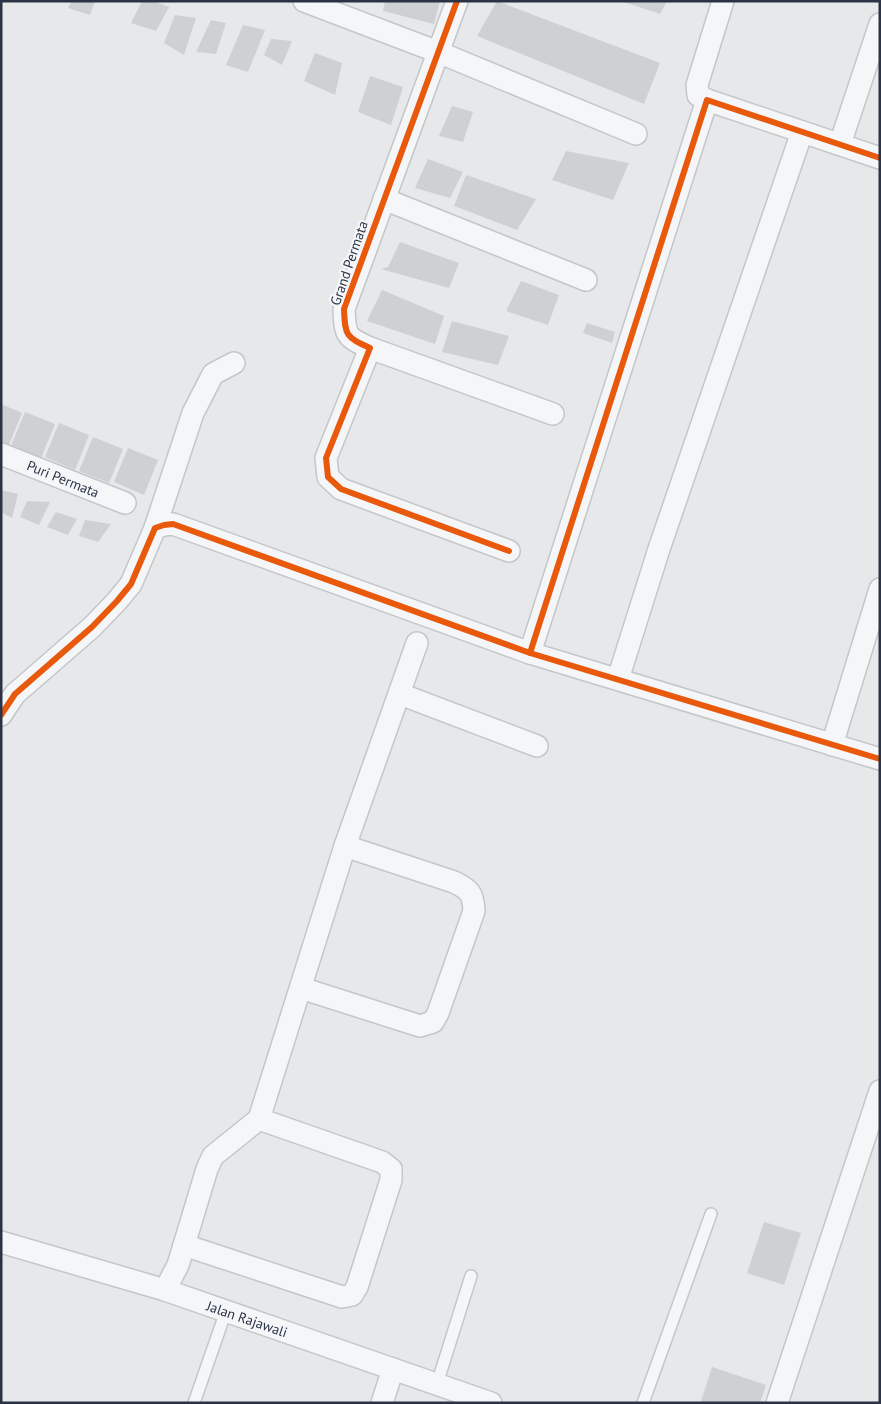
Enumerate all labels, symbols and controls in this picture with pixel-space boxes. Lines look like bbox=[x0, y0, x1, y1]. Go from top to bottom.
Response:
street label: Grand Permata bbox=[326, 218, 372, 308]
street label: Puri Permata bbox=[24, 456, 102, 502]
street label: Jalan Rajawali bbox=[203, 1296, 290, 1341]

